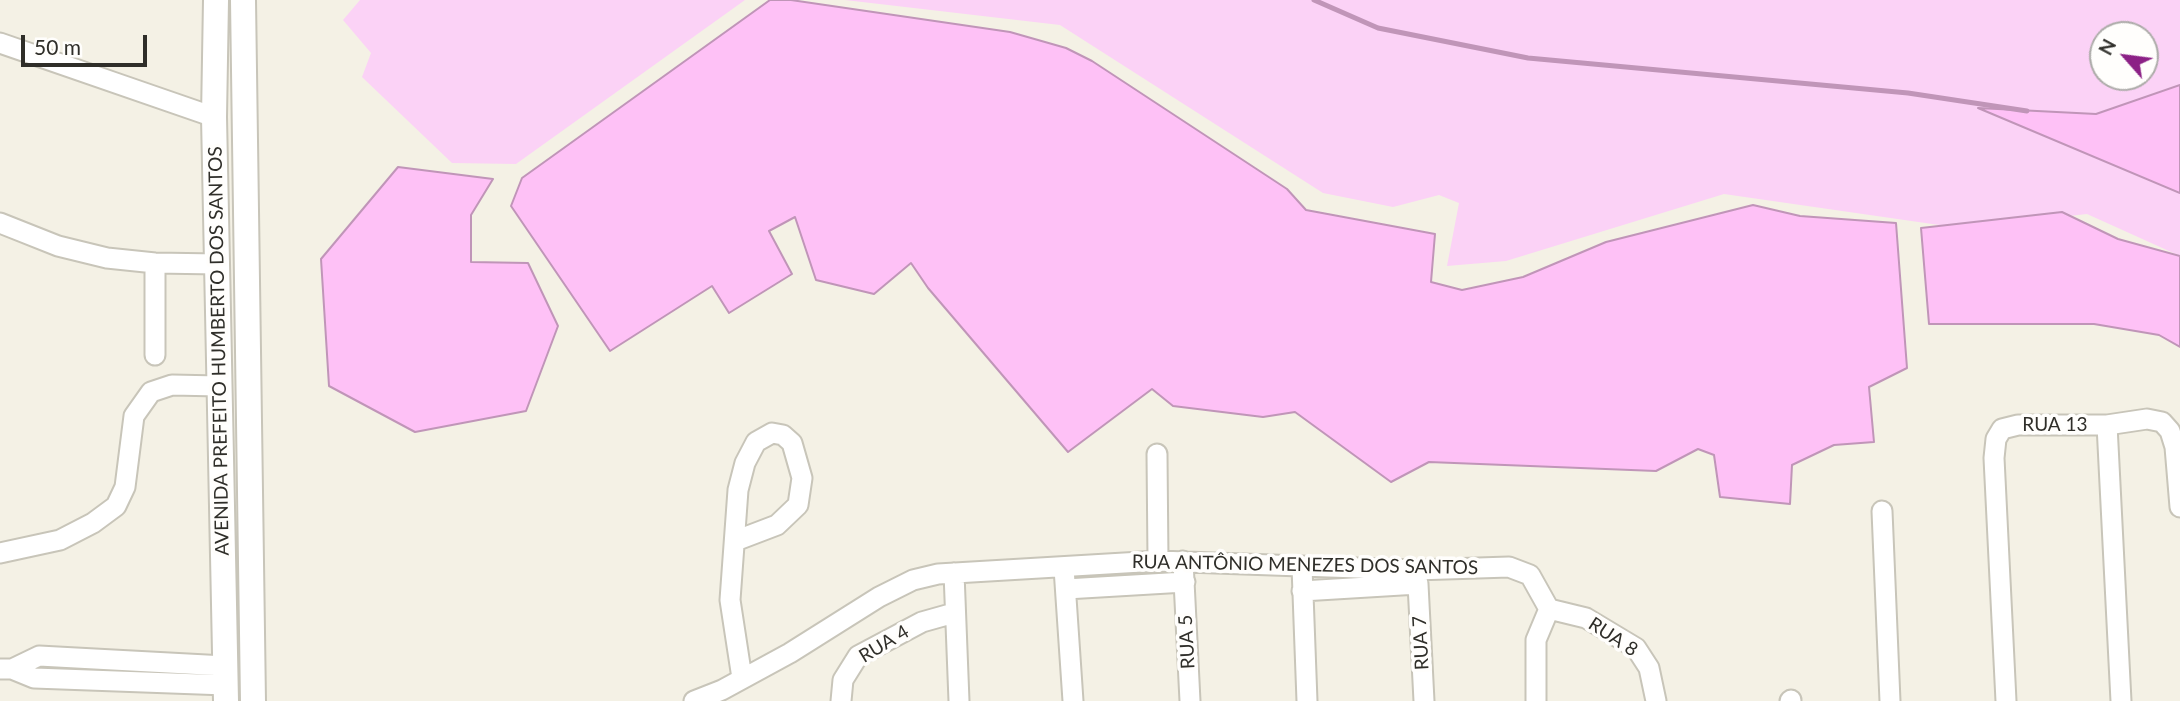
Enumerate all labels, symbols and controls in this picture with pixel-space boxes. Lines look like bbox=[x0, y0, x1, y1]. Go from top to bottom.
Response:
scale bar bbox=[24, 21, 150, 65]
north arrow bbox=[2089, 21, 2159, 91]
text: 50 m bbox=[34, 34, 81, 59]
text: N bbox=[2093, 35, 2120, 59]
street label: AVENIDA PREFEITO HUMBERTO DOS SANTOS bbox=[204, 146, 234, 556]
street label: RUA 13 bbox=[2022, 414, 2088, 436]
street label: RUA ANTÔNIO MENEZES DOS SANTOS bbox=[1132, 551, 1478, 579]
street label: RUA 8 bbox=[1584, 613, 1642, 661]
street label: RUA 5 bbox=[1174, 614, 1200, 670]
street label: RUA 7 bbox=[1408, 615, 1434, 671]
street label: RUA 4 bbox=[855, 620, 913, 668]

